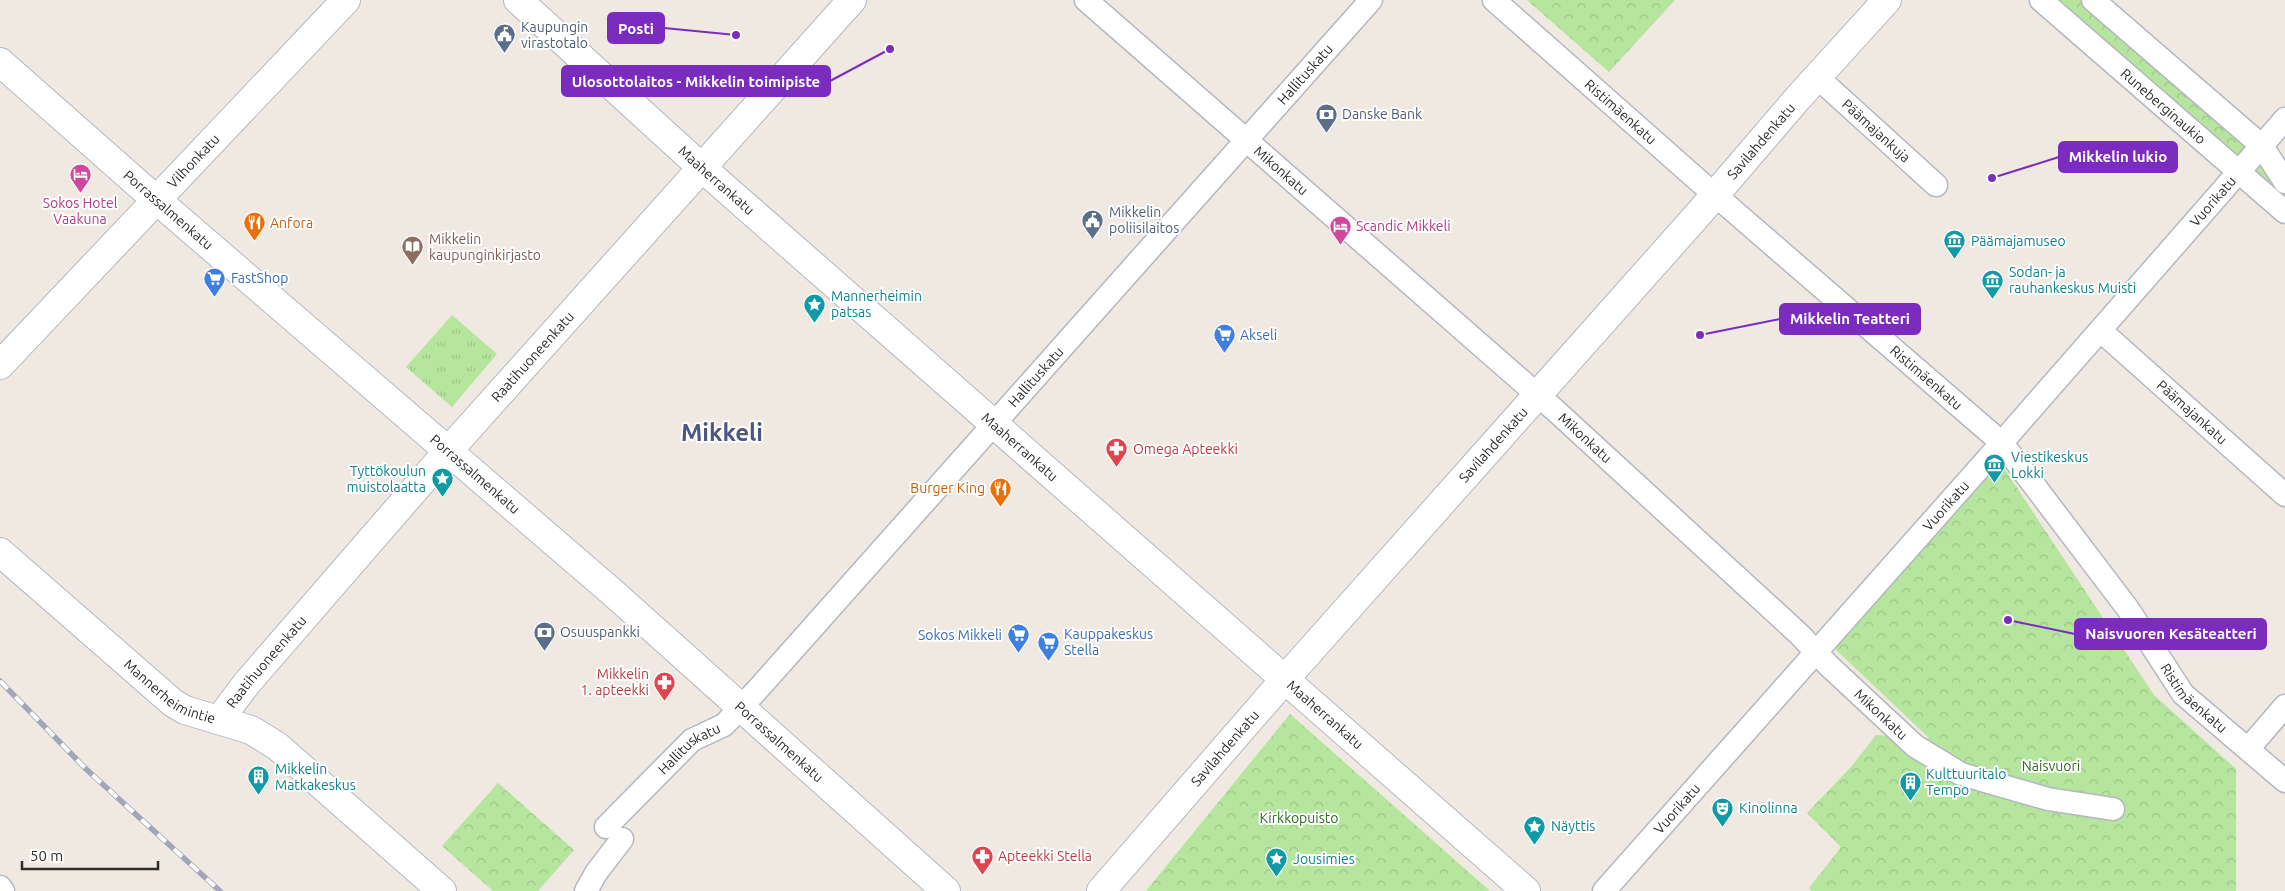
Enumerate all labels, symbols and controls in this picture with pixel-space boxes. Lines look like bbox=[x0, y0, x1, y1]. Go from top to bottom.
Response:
callout: Posti bbox=[608, 13, 664, 43]
place label: Kaupungin virastotalo bbox=[521, 19, 588, 51]
text: Posti bbox=[618, 20, 654, 37]
public building icon: Kaupungin virastotalo bbox=[493, 23, 517, 54]
street label: Hallituskatu bbox=[1274, 41, 1336, 108]
street label: Runeberginaukio bbox=[2118, 65, 2209, 147]
callout: Ulosottolaitos - Mikkelin toimipiste bbox=[562, 66, 830, 96]
text: Ulosottolaitos - Mikkelin toimipiste bbox=[572, 73, 820, 90]
street label: Ristimäenkatu bbox=[1582, 76, 1660, 148]
street label: Päämajankuja bbox=[1839, 96, 1914, 166]
street label: Savilahdenkatu bbox=[1724, 100, 1798, 183]
bank icon: Danske Bank bbox=[1314, 102, 1338, 133]
place label: Danske Bank bbox=[1342, 106, 1422, 122]
street label: Vilhonkatu bbox=[164, 131, 223, 191]
street label: Maaherrankatu bbox=[675, 142, 758, 218]
callout: Mikkelin lukio bbox=[2059, 142, 2177, 172]
street label: Mikonkatu bbox=[1251, 143, 1311, 198]
text: Mikkelin lukio bbox=[2069, 148, 2167, 165]
hotel icon: Sokos Hotel Vaakuna bbox=[68, 163, 92, 194]
street label: Porrassalmenkatu bbox=[120, 167, 216, 253]
street label: Vuorikatu bbox=[2187, 173, 2239, 230]
place label: Sokos Hotel Vaakuna bbox=[43, 195, 118, 227]
place label: Mikkelin poliisilaitos bbox=[1109, 204, 1179, 236]
public building icon: Mikkelin poliisilaitos bbox=[1081, 208, 1105, 239]
restaurant icon: Anfora bbox=[242, 211, 266, 242]
hotel icon: Scandic Mikkeli bbox=[1328, 214, 1352, 245]
place label: Anfora bbox=[270, 215, 313, 231]
place label: Scandic Mikkeli bbox=[1356, 218, 1451, 234]
museum icon: Päämajamuseo bbox=[1943, 229, 1967, 260]
place label: Mikkelin kaupunginkirjasto bbox=[429, 231, 541, 263]
place label: Päämajamuseo bbox=[1971, 233, 2066, 249]
library icon: Mikkelin kaupunginkirjasto bbox=[401, 235, 425, 266]
place label: Sodan- ja rauhankeskus Muisti bbox=[2009, 264, 2136, 296]
supermarket icon: FastShop bbox=[203, 266, 227, 297]
museum icon: Sodan- ja rauhankeskus Muisti bbox=[1981, 268, 2005, 299]
place label: FastShop bbox=[231, 270, 288, 286]
place label: Mannerheimin patsas bbox=[831, 288, 922, 320]
place icon: Mannerheimin patsas bbox=[803, 292, 827, 323]
callout: Mikkelin Teatteri bbox=[1780, 304, 1920, 334]
street label: Raatihuoneenkatu bbox=[488, 308, 577, 405]
text: Mikkelin Teatteri bbox=[1790, 310, 1910, 327]
supermarket icon: Akseli bbox=[1212, 323, 1236, 354]
place label: Akseli bbox=[1240, 327, 1277, 343]
street label: Ristimäenkatu bbox=[1887, 342, 1966, 413]
street label: Hallituskatu bbox=[1005, 344, 1067, 410]
street label: Päämajankatu bbox=[2154, 377, 2230, 448]
street label: Savilahdenkatu bbox=[1455, 404, 1531, 486]
street label: Maaherrankatu bbox=[979, 409, 1061, 484]
street label: Mikonkatu bbox=[1555, 409, 1615, 466]
district label: Mikkeli bbox=[681, 419, 763, 446]
street label: Porrassalmenkatu bbox=[427, 431, 523, 517]
pharmacy icon: Omega Apteekki bbox=[1105, 437, 1129, 468]
place label: Omega Apteekki bbox=[1133, 441, 1238, 457]
place label: Viestikeskus Lokki bbox=[2011, 449, 2088, 481]
museum icon: Viestikeskus Lokki bbox=[1983, 453, 2007, 484]
place label: Tyttökoulun muistolaatta bbox=[347, 463, 426, 495]
place icon: Tyttökoulun muistolaatta bbox=[430, 467, 454, 498]
restaurant icon: Burger King bbox=[989, 476, 1013, 507]
street label: Vuorikatu bbox=[1920, 478, 1972, 534]
place label: Burger King bbox=[910, 480, 985, 496]
street label: Raatihuoneenkatu bbox=[223, 613, 310, 711]
callout: Naisvuoren Kesäteatteri bbox=[2075, 619, 2266, 649]
bank icon: Osuuspankki bbox=[532, 620, 556, 651]
supermarket icon: Sokos Mikkeli bbox=[1006, 623, 1030, 654]
place label: Osuuspankki bbox=[560, 624, 640, 640]
text: Naisvuoren Kesäteatteri bbox=[2085, 625, 2257, 642]
place label: Kauppakeskus Stella bbox=[1064, 626, 1153, 658]
place label: Sokos Mikkeli bbox=[918, 627, 1002, 643]
supermarket icon: Kauppakeskus Stella bbox=[1036, 630, 1060, 661]
street label: Mannerheimintie bbox=[121, 656, 217, 727]
street label: Ristimäenkatu bbox=[2157, 661, 2230, 736]
place label: Mikkelin 1. apteekki bbox=[581, 666, 649, 698]
pharmacy icon: Mikkelin 1. apteekki bbox=[653, 670, 677, 701]
street label: Maaherrankatu bbox=[1284, 677, 1366, 752]
street label: Mikonkatu bbox=[1851, 686, 1911, 743]
street label: Porrassalmenkatu bbox=[732, 698, 827, 785]
street label: Savilahdenkatu bbox=[1188, 707, 1262, 790]
street label: Hallituskatu bbox=[655, 720, 723, 778]
park label: Naisvuori bbox=[2022, 758, 2080, 774]
place label: Mikkelin Matkakeskus bbox=[275, 761, 356, 793]
building icon: Mikkelin Matkakeskus bbox=[247, 765, 271, 796]
place label: Kulttuuritalo Tempo bbox=[1926, 766, 2006, 798]
building icon: Kulttuuritalo Tempo bbox=[1898, 770, 1922, 801]
street label: Vuorikatu bbox=[1651, 780, 1703, 837]
theatre icon: Kinolinna bbox=[1711, 796, 1735, 827]
place label: Kinolinna bbox=[1739, 800, 1798, 816]
park label: Kirkkopuisto bbox=[1260, 810, 1338, 826]
place icon: Näyttis bbox=[1523, 814, 1547, 845]
place label: Näyttis bbox=[1551, 818, 1595, 834]
scale bar bbox=[22, 838, 159, 870]
pharmacy icon: Apteekki Stella bbox=[970, 844, 994, 875]
text: 50 m bbox=[30, 847, 63, 864]
place icon: Jousimies bbox=[1265, 847, 1289, 878]
place label: Apteekki Stella bbox=[998, 848, 1092, 864]
place label: Jousimies bbox=[1293, 851, 1355, 867]

